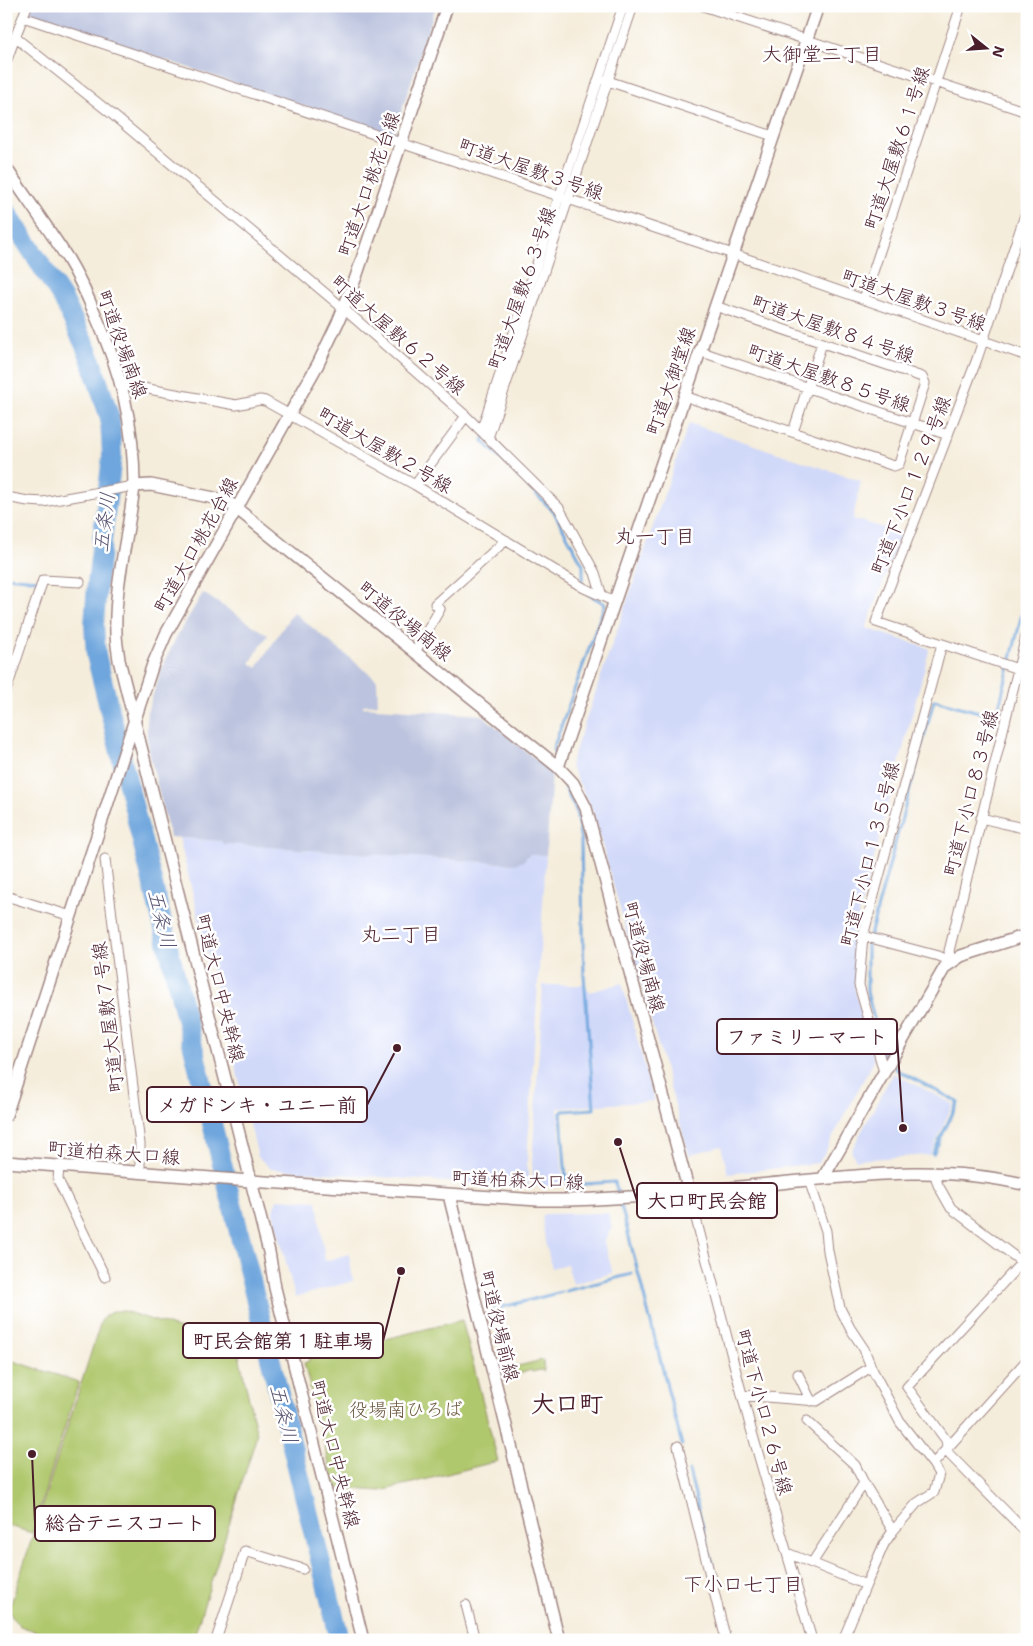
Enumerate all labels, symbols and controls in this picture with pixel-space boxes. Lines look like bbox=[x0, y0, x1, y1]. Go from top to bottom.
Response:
north arrow bbox=[960, 22, 1010, 72]
district label: 大御堂二丁目 bbox=[762, 41, 882, 67]
text: N bbox=[988, 44, 1009, 60]
street label: 町道大屋敷６１号線 bbox=[859, 63, 935, 233]
street label: 町道大口桃花台線 bbox=[332, 108, 406, 260]
street label: 町道大屋敷３号線 bbox=[455, 132, 607, 206]
street label: 町道大屋敷６３号線 bbox=[482, 203, 562, 373]
street label: 町道大屋敷３号線 bbox=[838, 263, 990, 337]
street label: 町道大屋敷６２号線 bbox=[325, 269, 471, 401]
street label: 町道役場南線 bbox=[91, 286, 153, 402]
street label: 町道大屋敷８４号線 bbox=[748, 289, 918, 369]
street label: 町道大御堂線 bbox=[641, 323, 701, 439]
street label: 町道大屋敷８５号線 bbox=[744, 338, 914, 418]
street label: 町道下小口１２９号線 bbox=[865, 392, 957, 578]
street label: 町道大屋敷２号線 bbox=[313, 401, 457, 499]
street label: 町道大口桃花台線 bbox=[148, 472, 244, 618]
water label: 五条川 bbox=[87, 491, 121, 553]
district label: 丸一丁目 bbox=[615, 523, 695, 549]
street label: 町道役場南線 bbox=[353, 575, 457, 667]
street label: 町道下小口８３号線 bbox=[938, 707, 1004, 879]
street label: 町道下小口１３５号線 bbox=[835, 759, 905, 949]
water label: 五条川 bbox=[142, 887, 182, 951]
street label: 町道役場南線 bbox=[617, 899, 671, 1015]
street label: 町道大口中央幹線 bbox=[189, 911, 251, 1065]
district label: 丸二丁目 bbox=[361, 921, 441, 947]
street label: 町道大屋敷７号線 bbox=[86, 940, 130, 1094]
callout: ファミリーマート bbox=[717, 1019, 897, 1054]
text: ファミリーマート bbox=[727, 1024, 887, 1050]
callout: メガドンキ・ユニー前 bbox=[147, 1087, 367, 1122]
text: メガドンキ・ユニー前 bbox=[157, 1092, 357, 1118]
street label: 町道柏森大口線 bbox=[47, 1136, 181, 1170]
street label: 町道柏森大口線 bbox=[451, 1165, 585, 1195]
callout: 大口町民会館 bbox=[637, 1183, 777, 1218]
text: 大口町民会館 bbox=[647, 1188, 767, 1214]
street label: 町道役場前線 bbox=[473, 1268, 525, 1384]
callout: 町民会館第１駐車場 bbox=[183, 1323, 383, 1358]
street label: 町道下小口２６号線 bbox=[730, 1326, 798, 1498]
text: 町民会館第１駐車場 bbox=[193, 1328, 373, 1354]
street label: 町道大口中央幹線 bbox=[304, 1377, 366, 1531]
water label: 五条川 bbox=[264, 1382, 304, 1446]
district label: 大口町 bbox=[531, 1388, 603, 1420]
park label: 役場南ひろば bbox=[349, 1397, 463, 1422]
callout: 総合テニスコート bbox=[35, 1506, 215, 1541]
text: 総合テニスコート bbox=[45, 1510, 205, 1536]
district label: 下小口七丁目 bbox=[683, 1571, 803, 1597]

